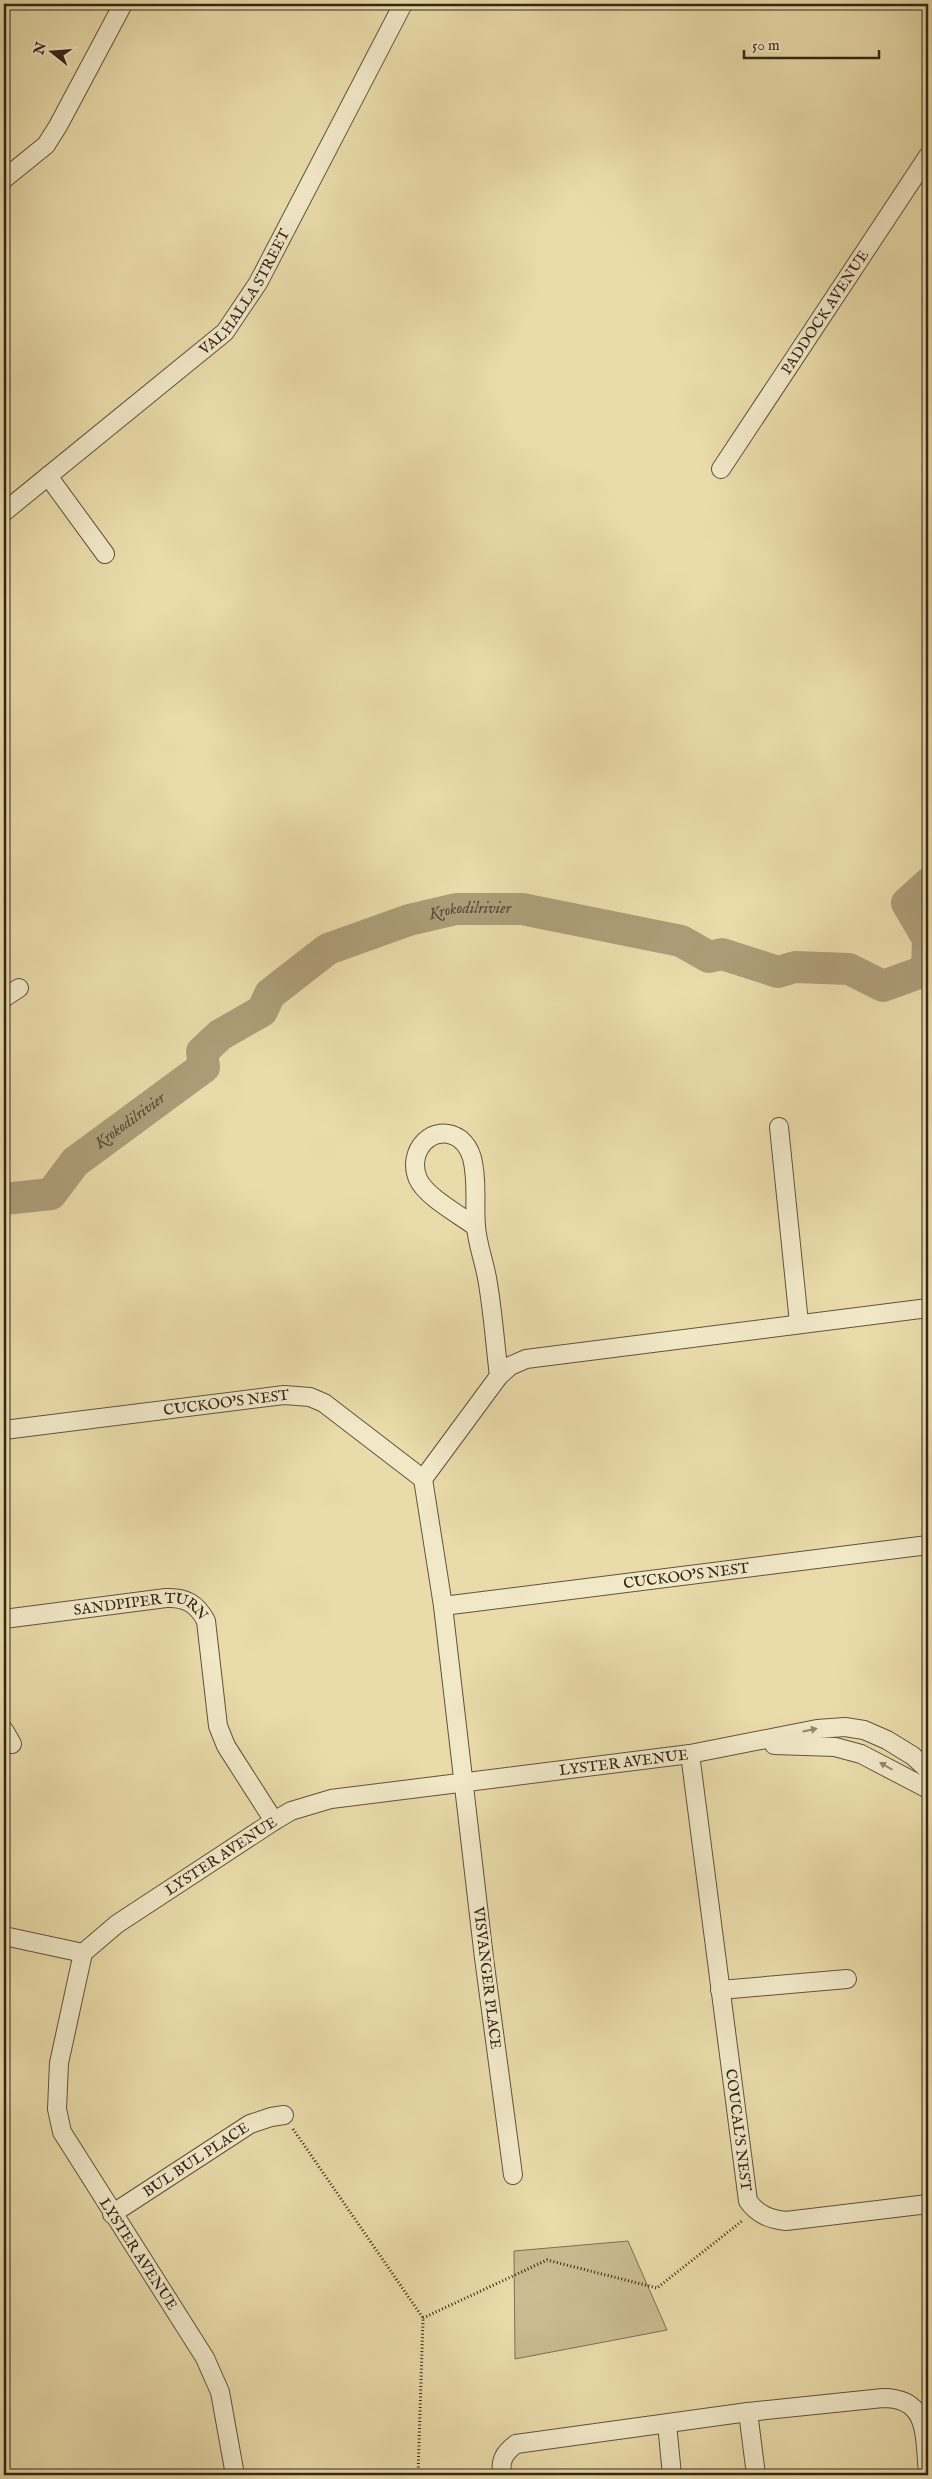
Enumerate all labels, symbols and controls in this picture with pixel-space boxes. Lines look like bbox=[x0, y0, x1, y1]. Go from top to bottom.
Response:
north arrow bbox=[28, 28, 78, 78]
scale bar bbox=[744, 28, 880, 60]
text: 50 m bbox=[752, 36, 780, 55]
text: N bbox=[30, 40, 51, 58]
street label: VALHALLA STREET bbox=[194, 226, 294, 359]
street label: PADDOCK AVENUE bbox=[777, 246, 873, 378]
water label: Krokodilrivier bbox=[426, 899, 513, 925]
water label: Krokodilrivier bbox=[90, 1088, 171, 1154]
street label: CUCKOO'S NEST bbox=[162, 1385, 290, 1419]
street label: CUCKOO'S NEST bbox=[622, 1558, 750, 1593]
street label: SANDPIPER TURN bbox=[72, 1588, 213, 1624]
one-way arrow bbox=[803, 1726, 819, 1734]
street label: LYSTER AVENUE bbox=[558, 1745, 689, 1780]
one-way arrow bbox=[878, 1762, 893, 1770]
street label: LYSTER AVENUE bbox=[161, 1812, 280, 1899]
street label: VISVANGER PLACE bbox=[469, 1905, 505, 2050]
street label: COUCAL'S NEST bbox=[721, 2068, 756, 2192]
street label: BUL BUL PLACE bbox=[139, 2118, 253, 2201]
street label: LYSTER AVENUE bbox=[95, 2194, 181, 2314]

